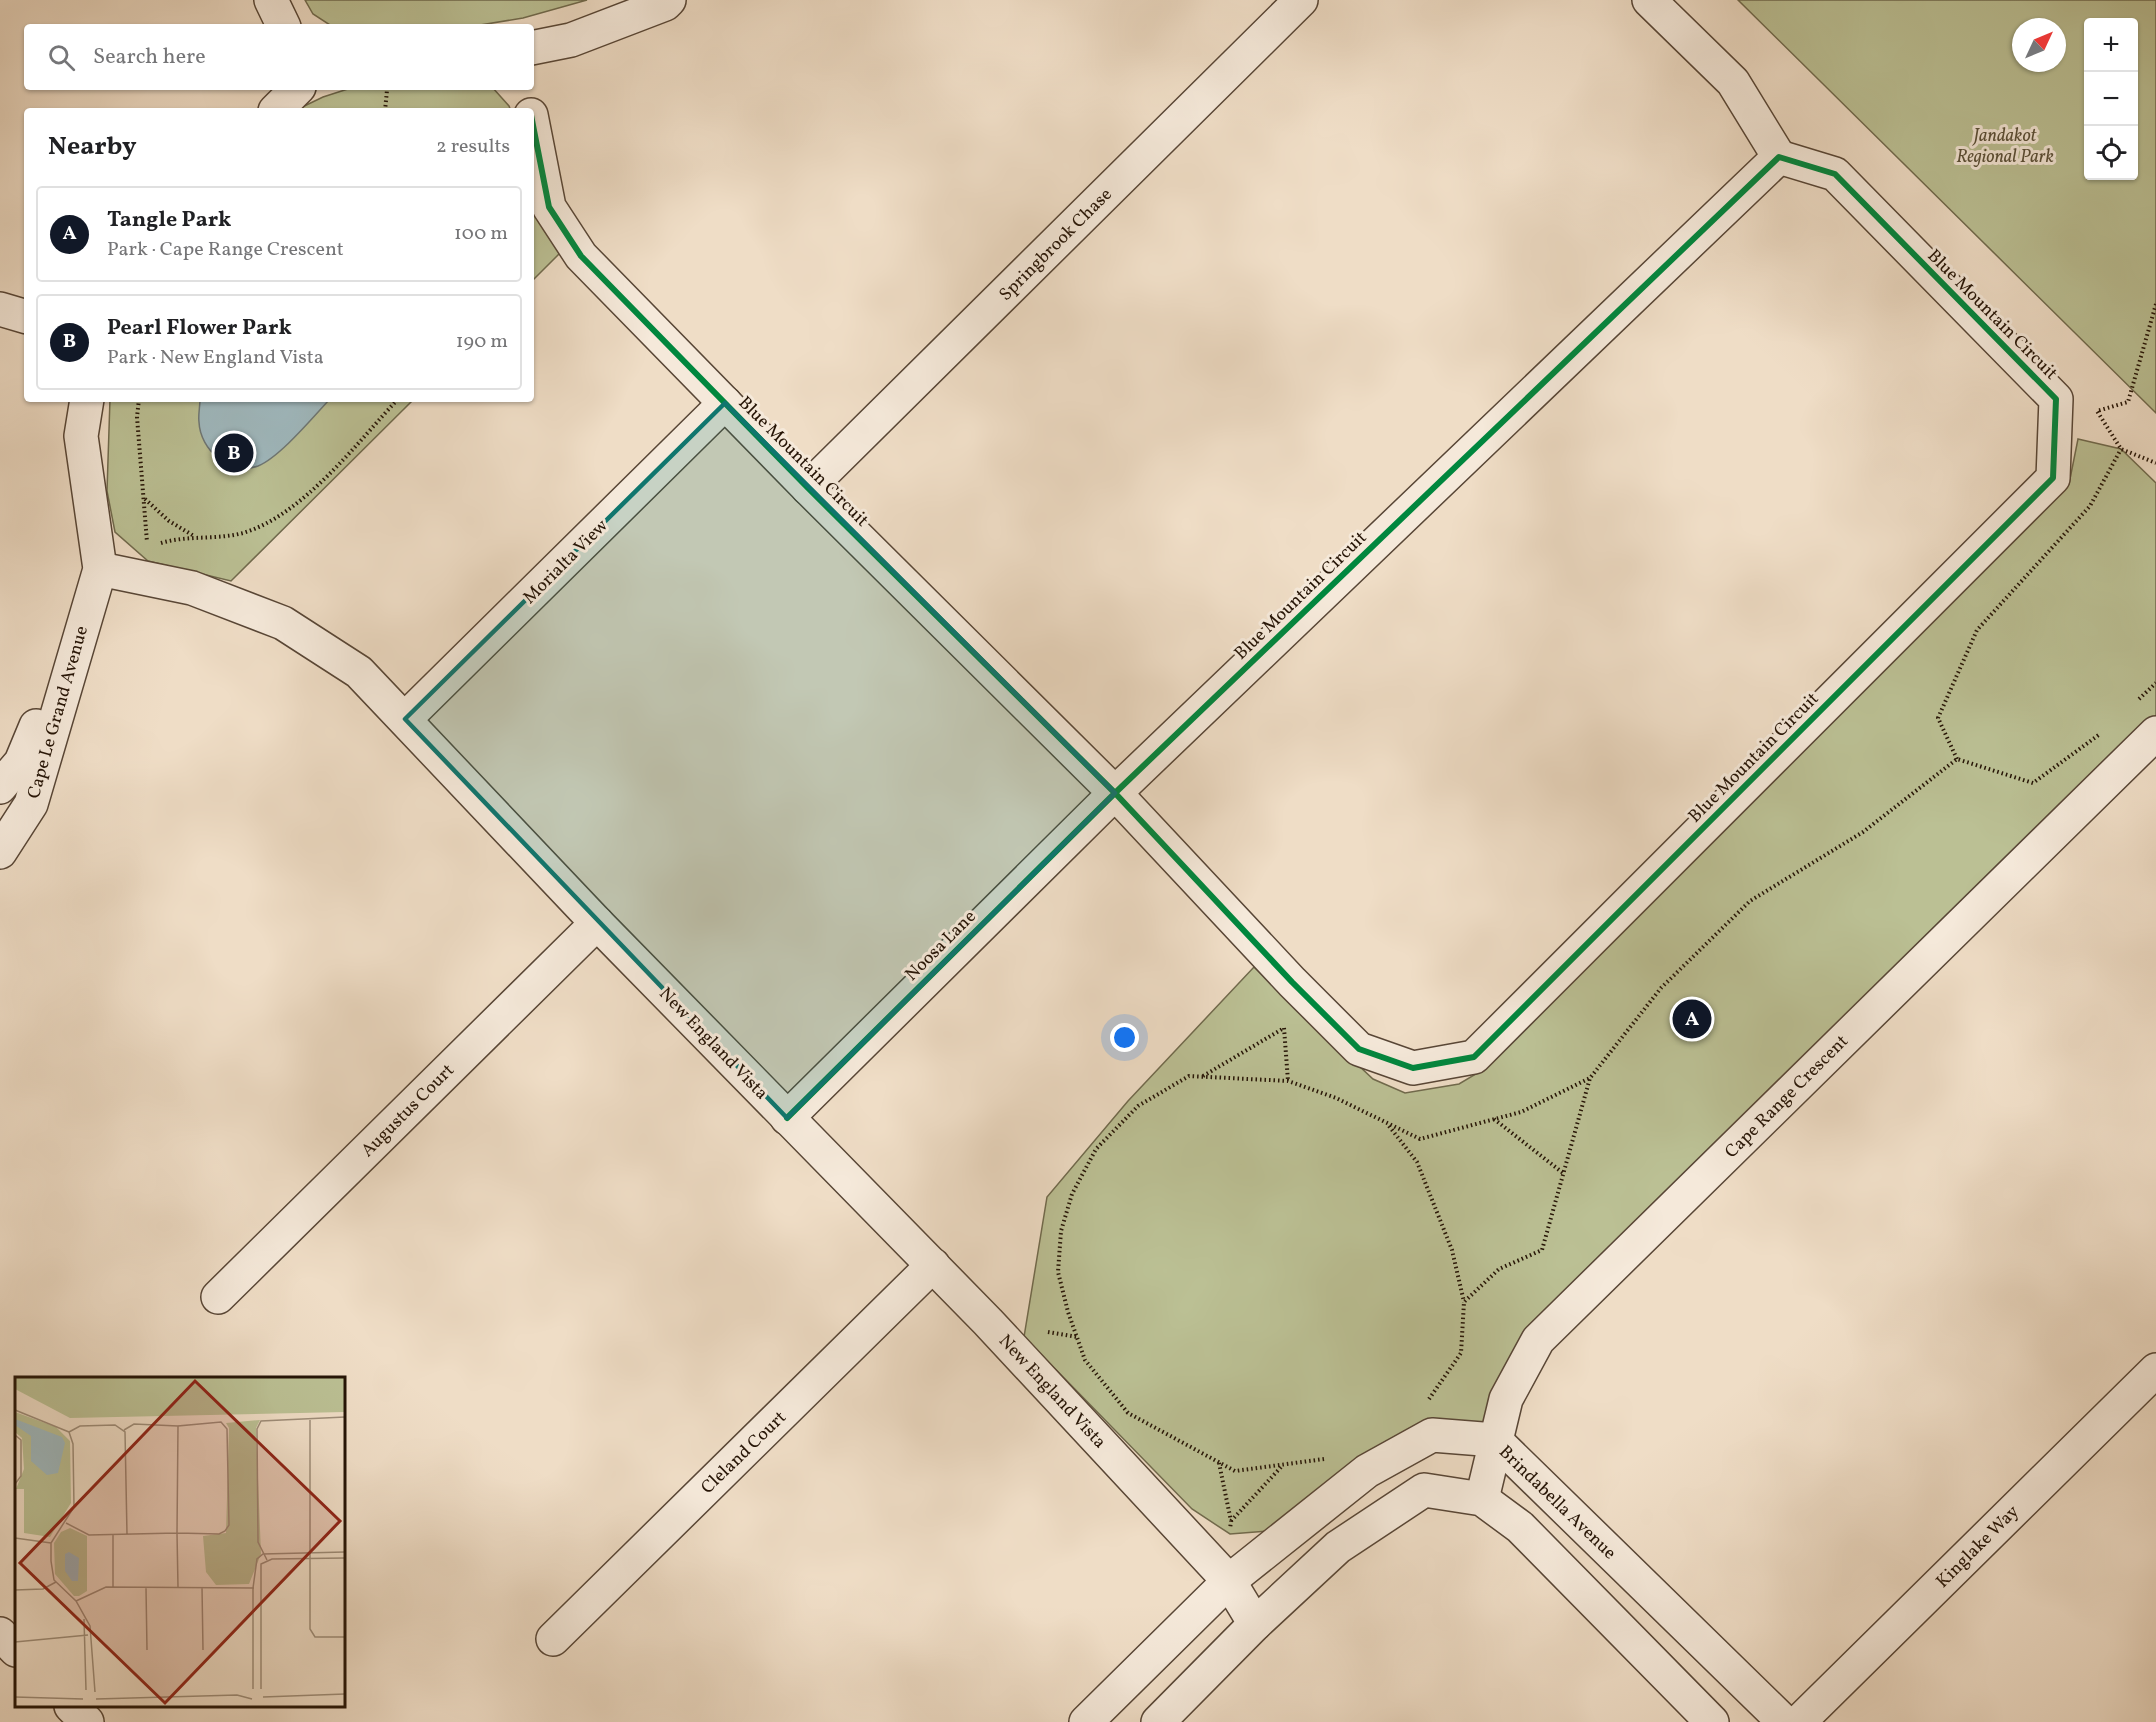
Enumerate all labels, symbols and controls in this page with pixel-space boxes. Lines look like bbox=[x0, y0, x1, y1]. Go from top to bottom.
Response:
north arrow bbox=[2012, 18, 2066, 72]
map controls bbox=[2084, 18, 2138, 180]
button: + bbox=[2084, 18, 2138, 72]
search box bbox=[24, 24, 534, 90]
icon: search bbox=[45, 41, 78, 74]
text: Search here bbox=[93, 42, 206, 73]
button: − bbox=[2084, 72, 2138, 126]
park label: Jandakot Regional Park bbox=[1956, 124, 2054, 170]
button: locate bbox=[2084, 126, 2138, 180]
text: Nearby bbox=[48, 129, 137, 165]
text: 2 results bbox=[436, 133, 510, 161]
street label: Springbrook Chase bbox=[994, 183, 1118, 307]
text: Tangle Park bbox=[107, 205, 231, 236]
text: A bbox=[62, 220, 77, 248]
text: 100 m bbox=[454, 220, 508, 248]
text: Park · Cape Range Crescent bbox=[107, 236, 344, 264]
street label: Blue Mountain Circuit bbox=[1921, 244, 2063, 386]
text: Pearl Flower Park bbox=[107, 313, 292, 344]
text: B bbox=[63, 328, 76, 356]
text: 190 m bbox=[456, 328, 508, 356]
text: Park · New England Vista bbox=[107, 344, 324, 372]
street label: Blue Mountain Circuit bbox=[732, 391, 874, 533]
pin: B bbox=[214, 430, 254, 476]
street label: Morialta View bbox=[518, 514, 614, 610]
street label: Blue Mountain Circuit bbox=[1229, 526, 1373, 666]
street label: Cape Le Grand Avenue bbox=[22, 623, 95, 802]
street label: Blue Mountain Circuit bbox=[1683, 687, 1825, 829]
street label: Noosa Lane bbox=[900, 905, 982, 987]
street label: New England Vista bbox=[653, 982, 773, 1106]
pin: A bbox=[1672, 996, 1712, 1042]
your location bbox=[1110, 1023, 1139, 1052]
street label: Cape Range Crescent bbox=[1720, 1030, 1854, 1164]
street label: Augustus Court bbox=[356, 1059, 460, 1163]
street label: New England Vista bbox=[992, 1330, 1111, 1455]
inset map bbox=[15, 1377, 345, 1707]
street label: Cleland Court bbox=[696, 1406, 792, 1500]
street label: Brindabella Avenue bbox=[1493, 1440, 1621, 1566]
street label: Kinglake Way bbox=[1931, 1500, 2025, 1594]

